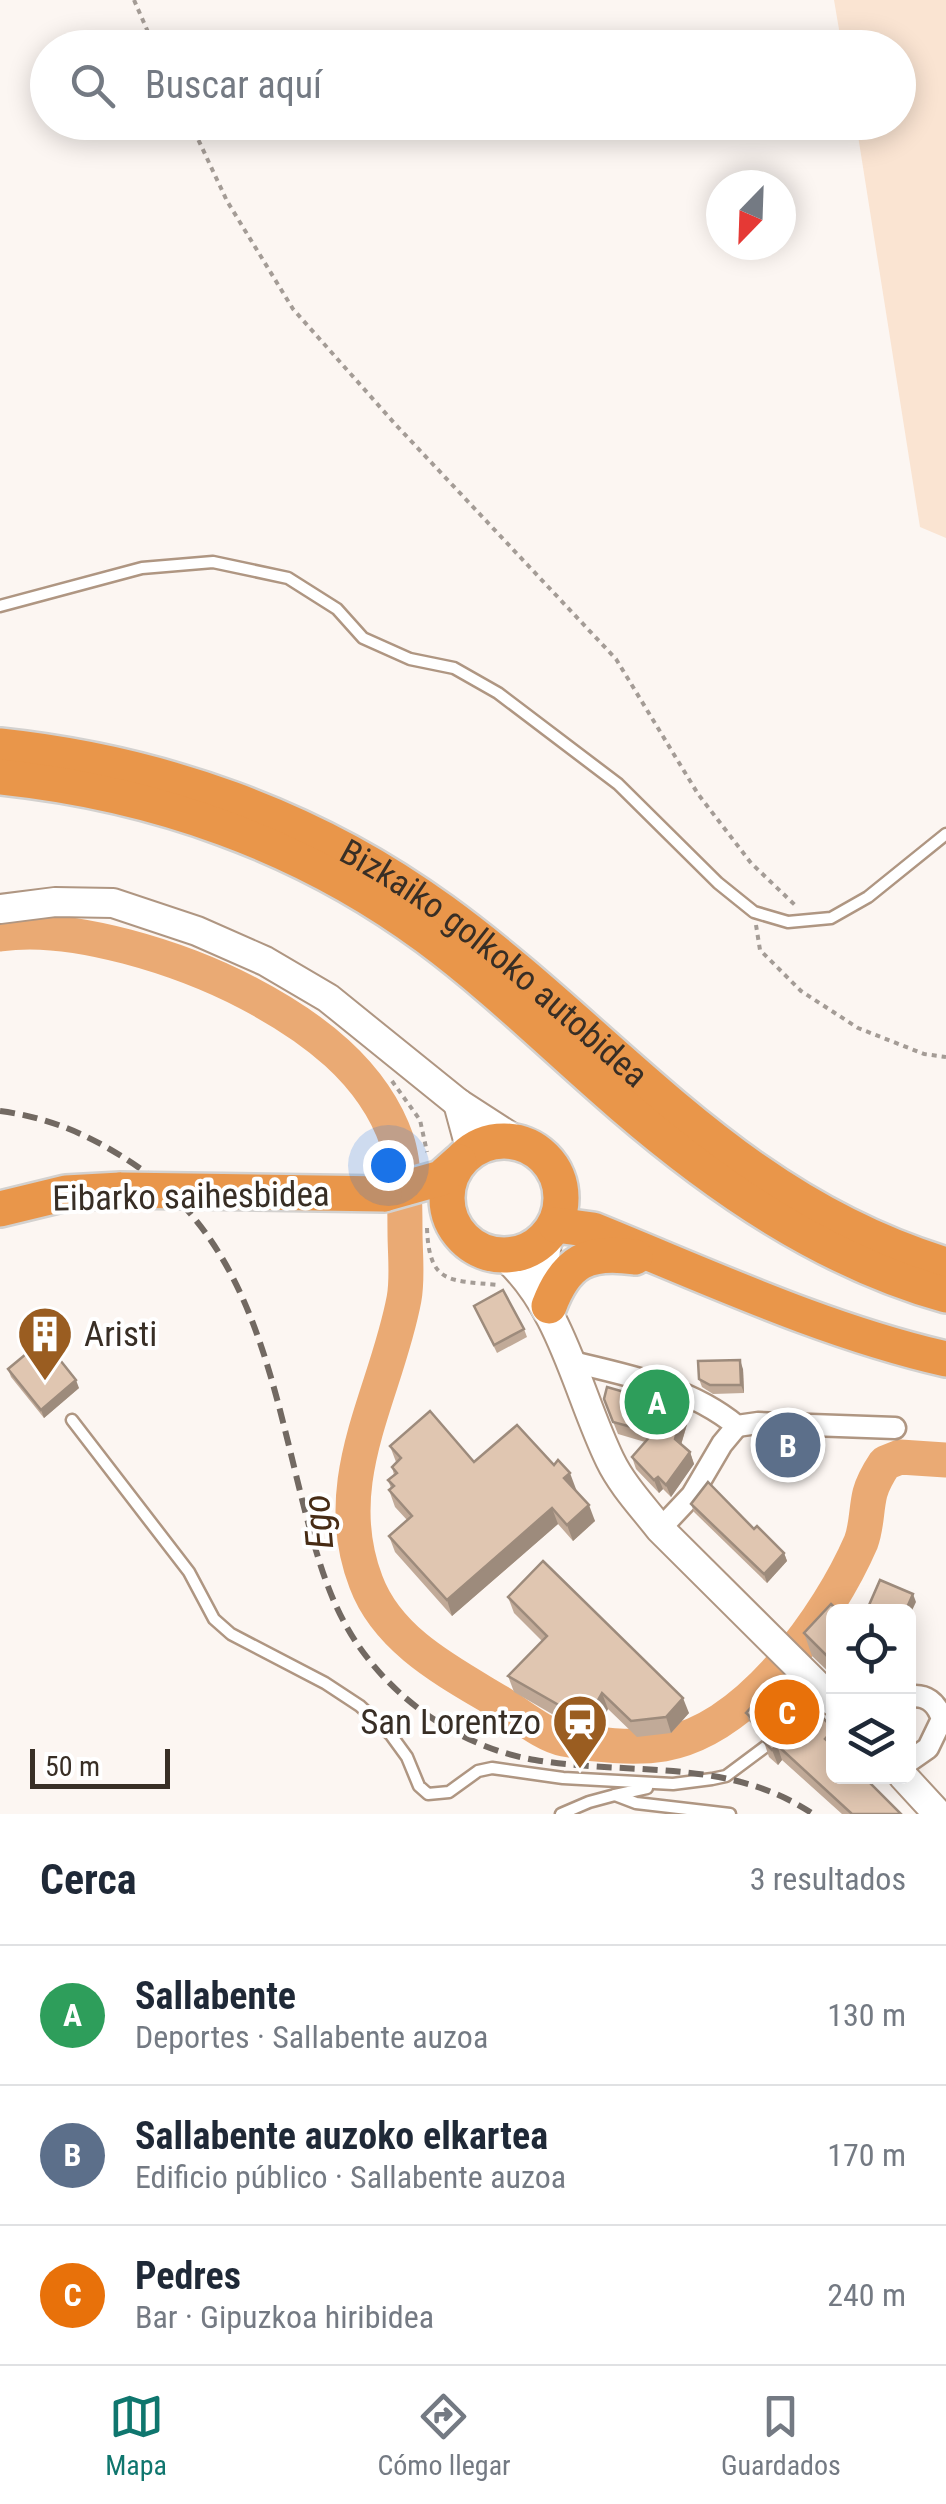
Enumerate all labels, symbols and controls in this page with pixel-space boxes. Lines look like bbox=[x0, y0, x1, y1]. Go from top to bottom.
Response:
search box bbox=[30, 30, 916, 140]
icon: search bbox=[65, 58, 120, 113]
text: Buscar aquí bbox=[145, 63, 322, 107]
north arrow bbox=[706, 170, 796, 260]
street label: Bizkaiko golkoko autobidea bbox=[333, 831, 656, 1096]
your location bbox=[363, 1140, 414, 1191]
street label: Eibarko saihesbidea bbox=[52, 1174, 330, 1219]
building icon: Aristi bbox=[15, 1304, 75, 1383]
place label: Aristi bbox=[84, 1314, 157, 1355]
pin: A bbox=[624, 1364, 690, 1440]
pin: B bbox=[756, 1408, 820, 1482]
water label: Ego bbox=[294, 1493, 342, 1551]
map controls bbox=[826, 1604, 916, 1784]
button: locate bbox=[826, 1604, 916, 1694]
pin: C bbox=[754, 1674, 820, 1750]
station icon: San Lorentzo bbox=[550, 1692, 610, 1771]
button: layers bbox=[826, 1694, 916, 1784]
place label: San Lorentzo bbox=[360, 1702, 541, 1743]
scale bar bbox=[30, 1744, 170, 1788]
text: 50 m bbox=[45, 1750, 100, 1783]
text: Cerca bbox=[40, 1855, 137, 1904]
text: 3 resultados bbox=[750, 1860, 906, 1898]
text: Sallabente bbox=[135, 1974, 296, 2018]
text: A bbox=[63, 1996, 82, 2034]
text: 130 m bbox=[827, 1996, 906, 2034]
text: Deportes · Sallabente auzoa bbox=[135, 2018, 488, 2056]
text: Sallabente auzoko elkartea bbox=[135, 2114, 548, 2158]
text: B bbox=[64, 2136, 81, 2174]
text: 170 m bbox=[827, 2136, 906, 2174]
text: Edificio público · Sallabente auzoa bbox=[135, 2158, 566, 2196]
text: Pedres bbox=[135, 2254, 241, 2298]
text: C bbox=[63, 2276, 82, 2314]
text: 240 m bbox=[827, 2276, 906, 2314]
text: Bar · Gipuzkoa hiribidea bbox=[135, 2298, 434, 2336]
tab: Mapa bbox=[105, 2389, 167, 2482]
tab: Cómo llegar bbox=[377, 2389, 511, 2482]
tab: Guardados bbox=[721, 2389, 841, 2482]

